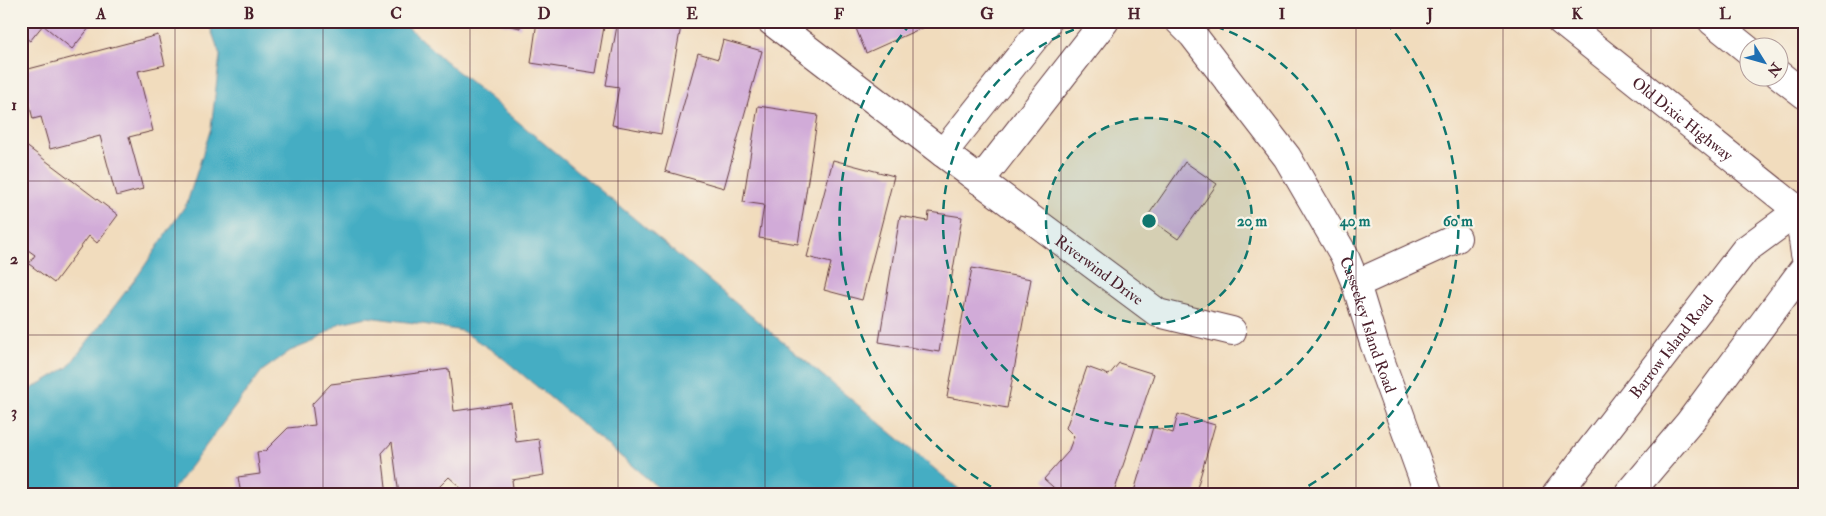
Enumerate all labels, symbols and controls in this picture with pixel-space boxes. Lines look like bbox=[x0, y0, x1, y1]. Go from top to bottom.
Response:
text: A bbox=[95, 4, 107, 24]
text: B bbox=[244, 4, 254, 24]
text: C bbox=[390, 4, 402, 24]
text: D bbox=[537, 4, 551, 24]
text: E bbox=[686, 4, 698, 24]
text: F bbox=[834, 4, 844, 24]
text: G bbox=[980, 4, 994, 24]
text: H bbox=[1127, 4, 1141, 24]
text: I bbox=[1279, 4, 1286, 24]
text: J bbox=[1426, 4, 1434, 25]
text: K bbox=[1571, 4, 1583, 24]
text: L bbox=[1719, 4, 1731, 24]
north arrow bbox=[1738, 38, 1788, 88]
text: N bbox=[1763, 59, 1785, 80]
street label: Old Dixie Highway bbox=[1628, 73, 1738, 166]
text: 1 bbox=[11, 95, 17, 115]
centre of rings bbox=[1140, 212, 1158, 230]
text: 20 m bbox=[1237, 212, 1267, 231]
text: 40 m bbox=[1339, 212, 1371, 231]
text: 60 m bbox=[1443, 212, 1473, 231]
street label: Riverwind Drive bbox=[1051, 231, 1147, 310]
text: 2 bbox=[10, 249, 18, 269]
street label: Casseekey Island Road bbox=[1335, 254, 1400, 396]
street label: Barrow Island Road bbox=[1625, 291, 1718, 402]
text: 3 bbox=[11, 402, 17, 422]

